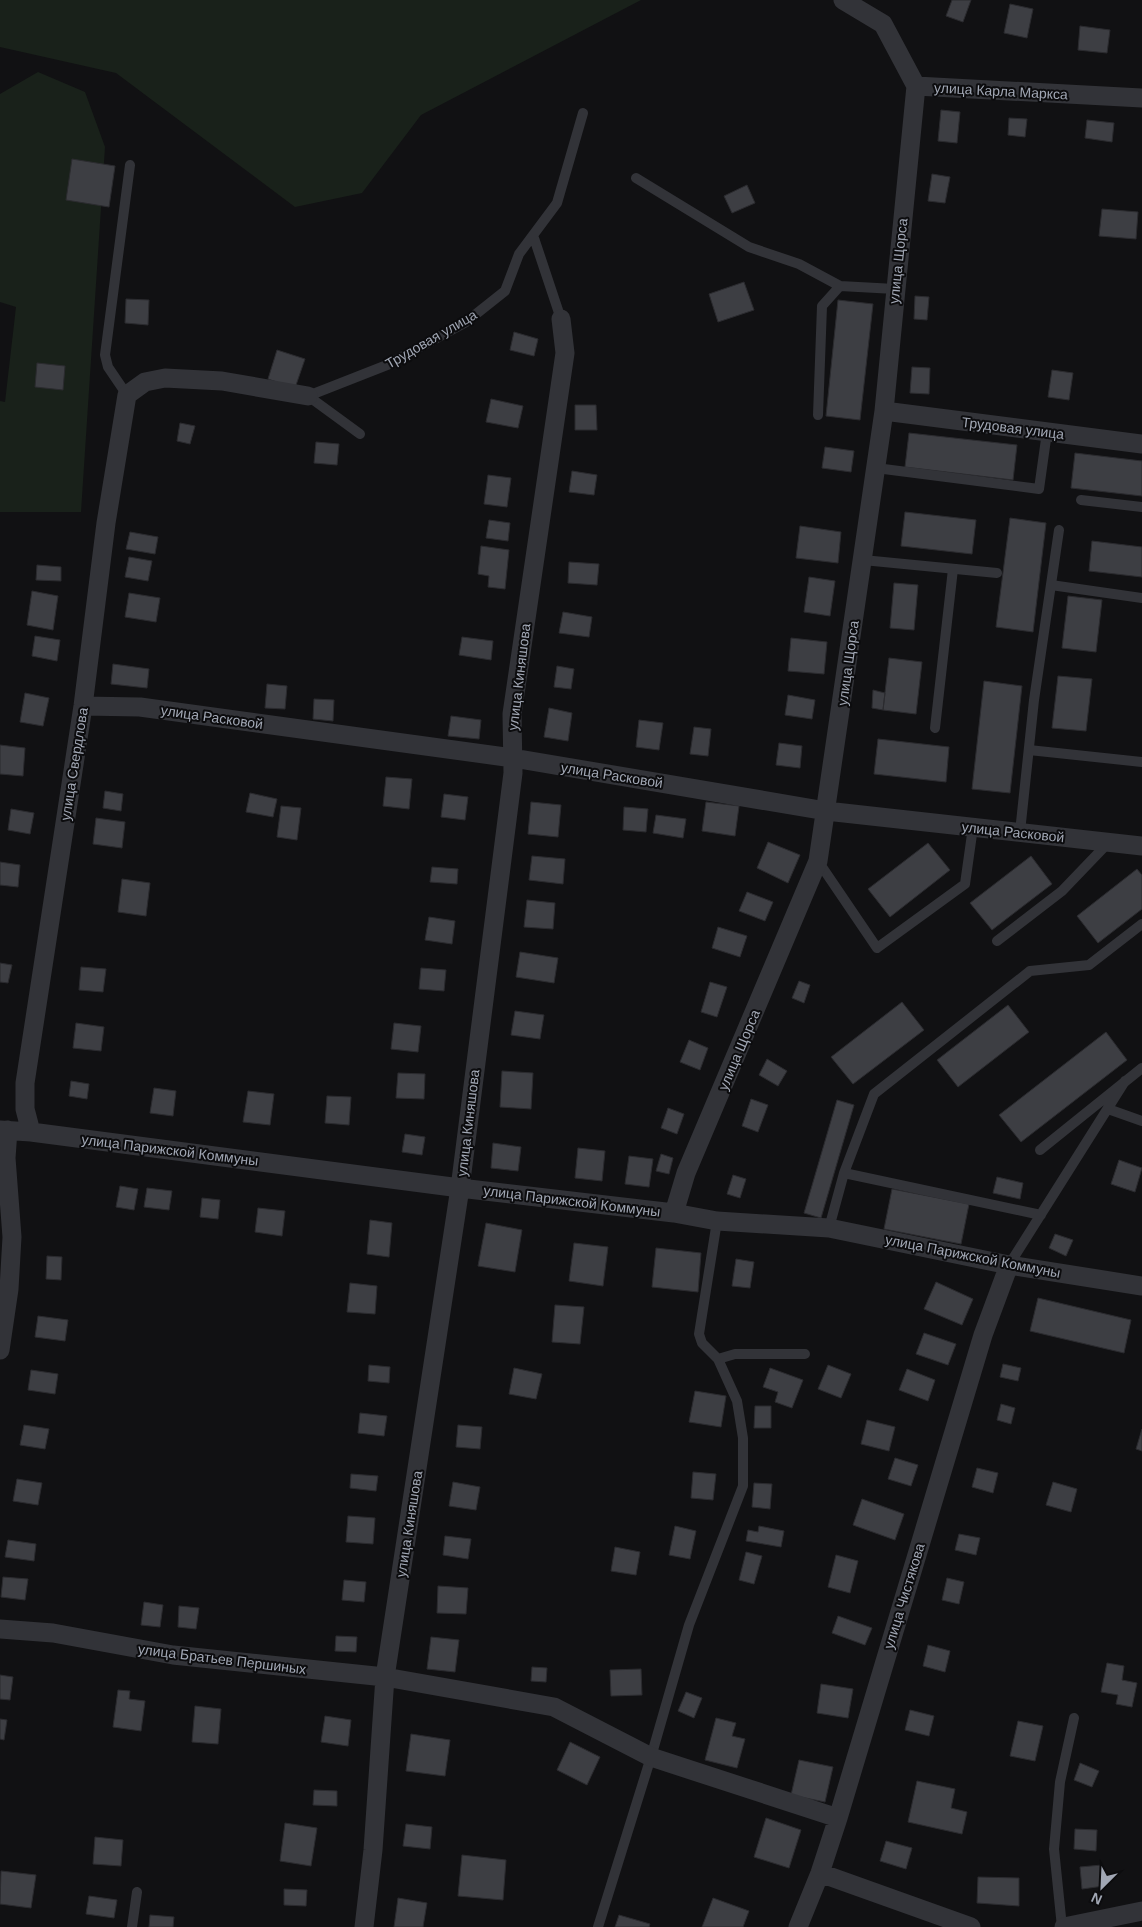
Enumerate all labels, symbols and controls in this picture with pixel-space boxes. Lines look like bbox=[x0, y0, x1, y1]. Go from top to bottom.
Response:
street label: улица Карла Маркса bbox=[934, 80, 1069, 103]
street label: улица Щорса bbox=[886, 217, 910, 305]
street label: Трудовая улица bbox=[382, 306, 480, 372]
street label: Трудовая улица bbox=[961, 414, 1065, 442]
street label: улица Щорса bbox=[834, 619, 862, 707]
street label: улица Киняшова bbox=[504, 622, 534, 731]
street label: улица Расковой bbox=[160, 702, 264, 732]
street label: улица Свердлова bbox=[57, 706, 91, 822]
street label: улица Расковой bbox=[560, 759, 664, 791]
street label: улица Расковой bbox=[961, 819, 1065, 845]
street label: улица Щорса bbox=[715, 1007, 763, 1093]
street label: улица Киняшова bbox=[453, 1068, 483, 1177]
street label: улица Парижской Коммуны bbox=[81, 1131, 259, 1169]
street label: улица Парижской Коммуны bbox=[483, 1182, 661, 1220]
street label: улица Парижской Коммуны bbox=[884, 1231, 1062, 1281]
street label: улица Киняшова bbox=[393, 1469, 425, 1578]
street label: улица Чистякова bbox=[880, 1541, 928, 1651]
street label: улица Братьев Першиных bbox=[137, 1641, 307, 1677]
north arrow bbox=[1077, 1862, 1127, 1912]
text: N bbox=[1089, 1890, 1105, 1908]

